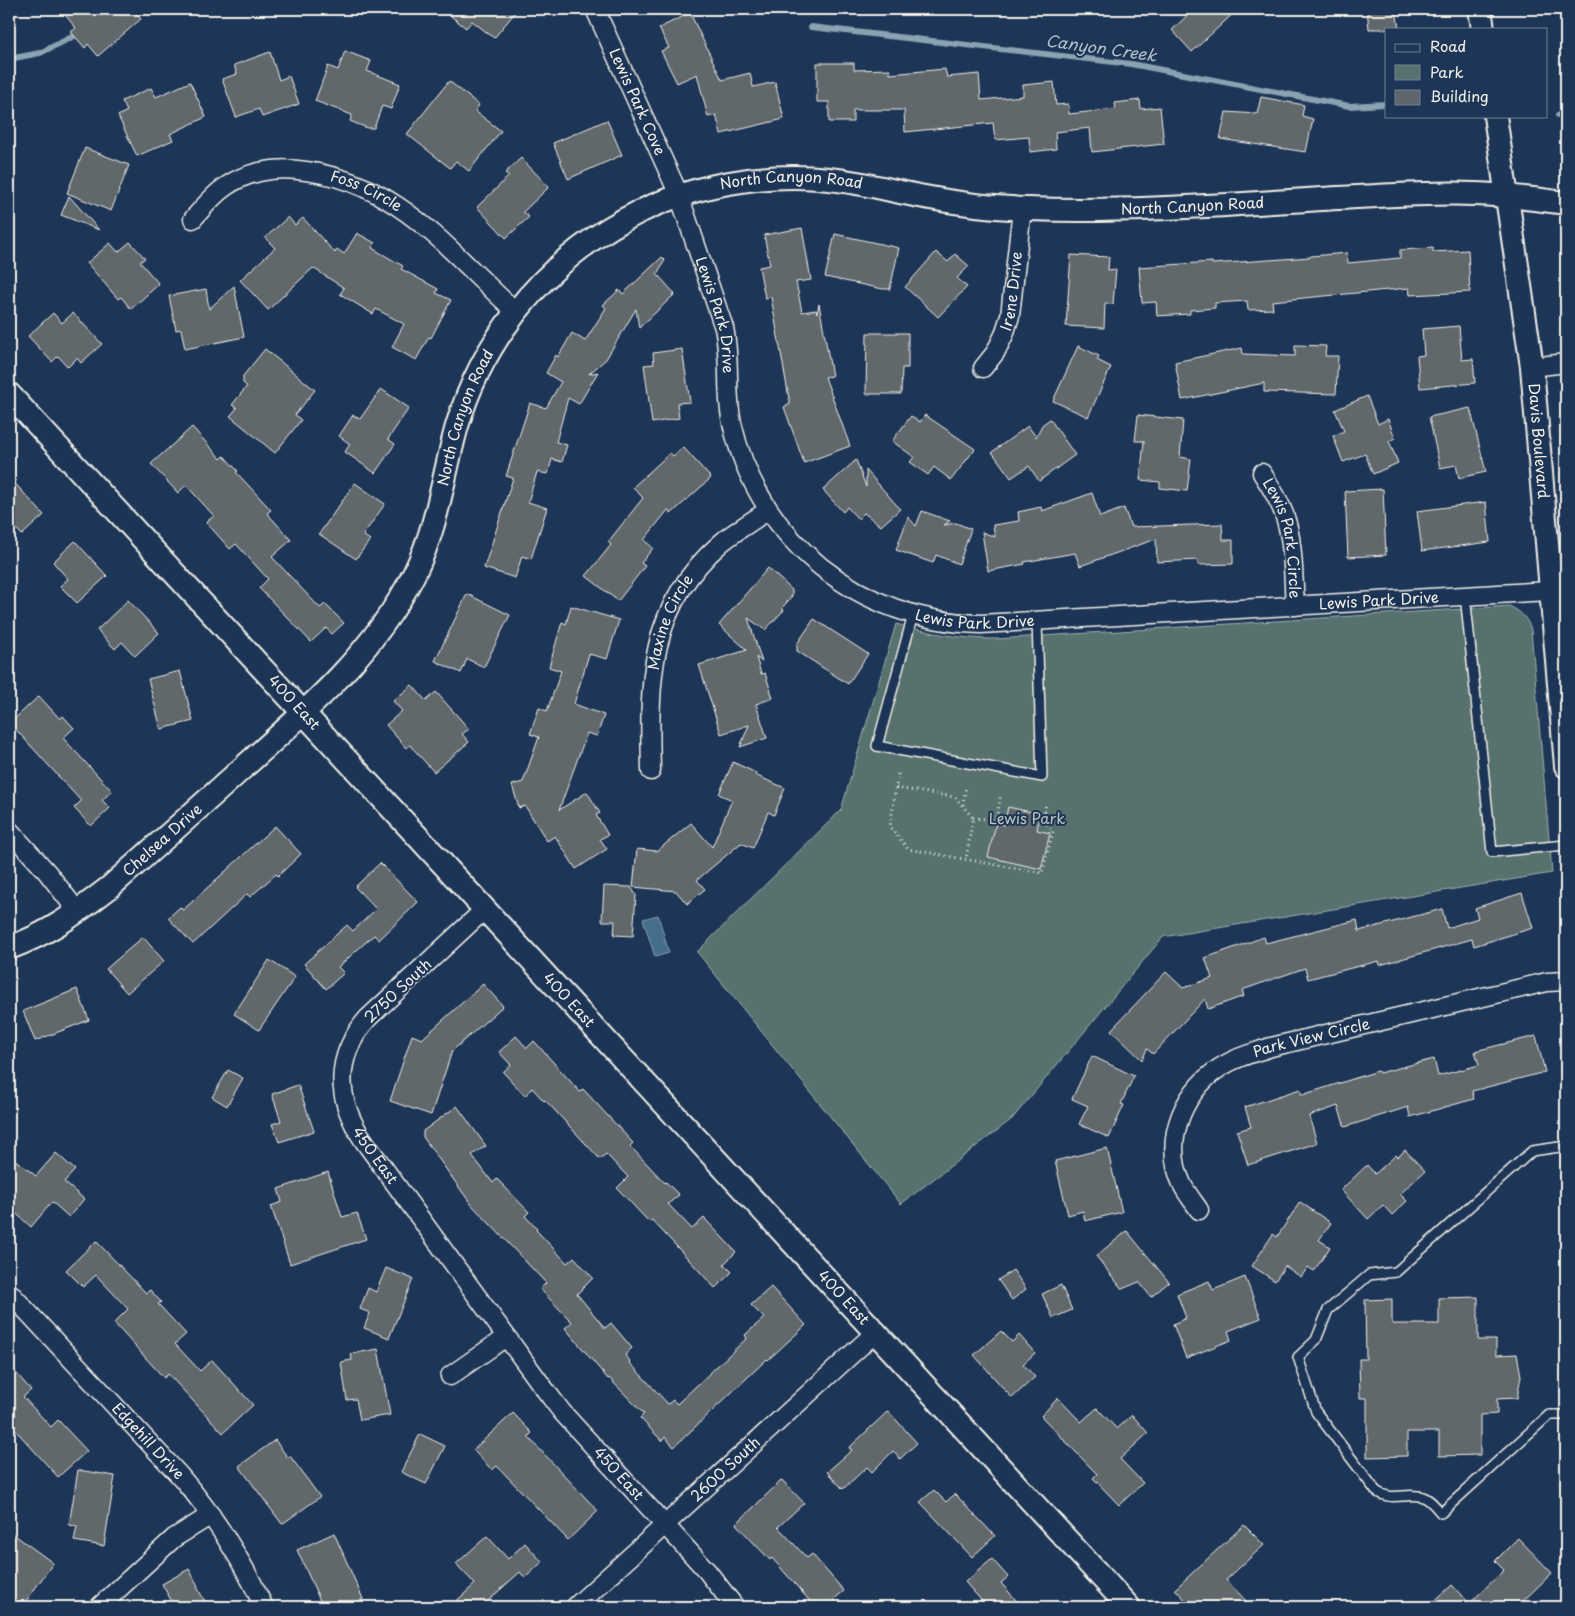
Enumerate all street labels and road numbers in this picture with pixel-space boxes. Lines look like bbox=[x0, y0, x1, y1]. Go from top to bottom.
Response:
street label: Lewis Park Cove bbox=[604, 44, 673, 159]
street label: Foss Circle bbox=[328, 163, 408, 216]
street label: North Canyon Road bbox=[718, 164, 865, 194]
street label: North Canyon Road bbox=[1121, 190, 1265, 220]
street label: Irene Drive bbox=[993, 250, 1027, 333]
street label: Lewis Park Drive bbox=[691, 253, 741, 374]
street label: North Canyon Road bbox=[430, 345, 498, 488]
street label: Davis Boulevard bbox=[1523, 382, 1556, 500]
street label: Lewis Park Circle bbox=[1258, 473, 1308, 599]
street label: Maxine Circle bbox=[641, 569, 698, 671]
street label: Lewis Park Drive bbox=[1318, 584, 1439, 614]
street label: Lewis Park Drive bbox=[913, 602, 1035, 634]
street label: 400 East bbox=[264, 669, 326, 734]
street label: Chelsea Drive bbox=[117, 797, 207, 881]
street label: 2750 South bbox=[358, 952, 436, 1027]
street label: 400 East bbox=[538, 966, 601, 1032]
street label: Park View Circle bbox=[1250, 1011, 1372, 1062]
street label: 450 East bbox=[348, 1122, 405, 1188]
street label: 400 East bbox=[813, 1264, 876, 1329]
street label: Edgehill Drive bbox=[107, 1397, 191, 1484]
street label: 2600 South bbox=[685, 1430, 765, 1506]
street label: 450 East bbox=[589, 1441, 650, 1505]

